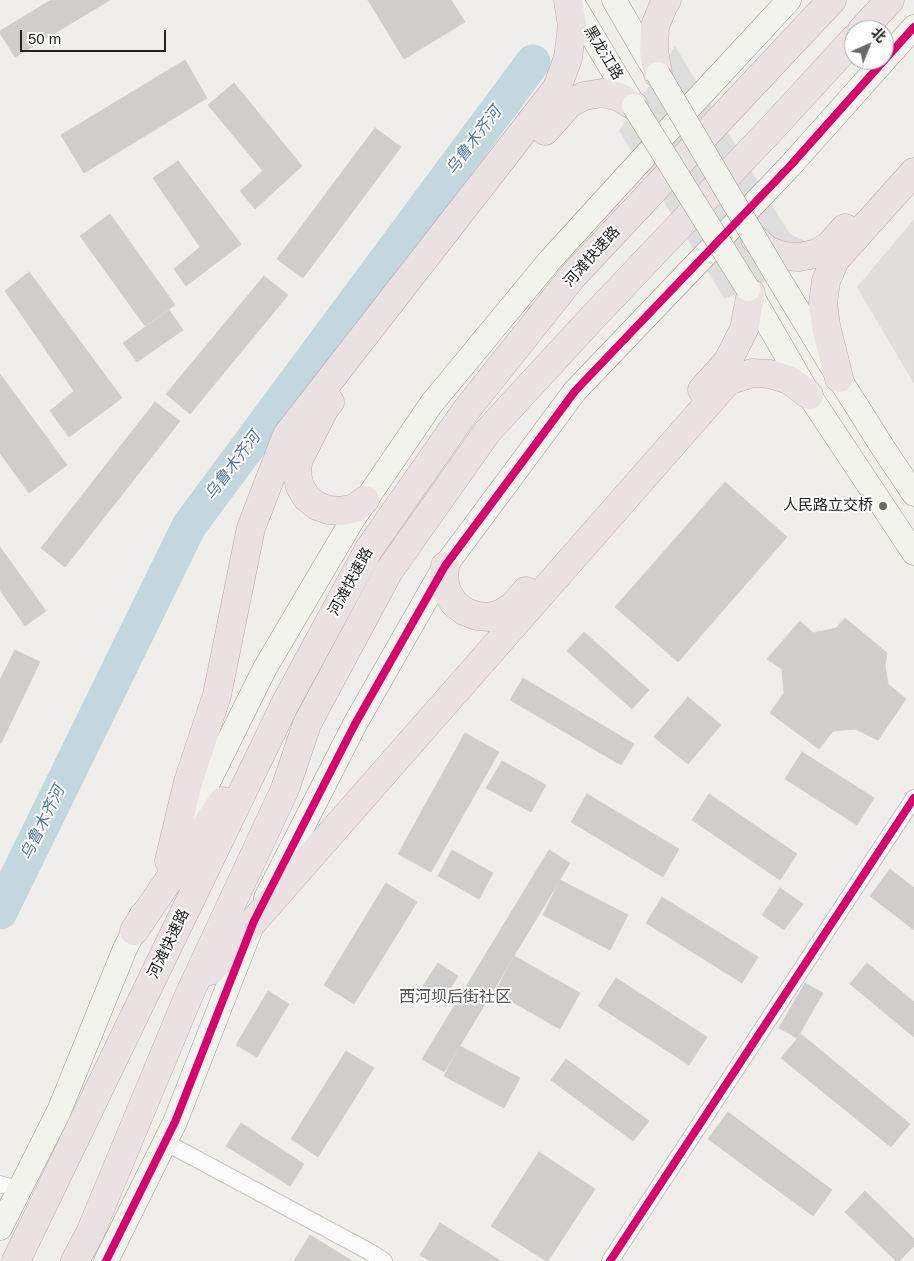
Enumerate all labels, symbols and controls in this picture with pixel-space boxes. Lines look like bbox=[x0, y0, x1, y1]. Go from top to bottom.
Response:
scale bar bbox=[22, 20, 169, 52]
north arrow bbox=[844, 20, 894, 70]
street label: 黑龙江路 bbox=[580, 23, 626, 83]
text: 北 bbox=[868, 24, 889, 46]
text: 50 m bbox=[28, 30, 61, 47]
water label: 乌鲁木齐河 bbox=[442, 103, 506, 179]
street label: 河滩快速路 bbox=[560, 223, 624, 291]
water label: 乌鲁木齐河 bbox=[201, 428, 265, 504]
place label: 人民路立交桥 bbox=[783, 497, 873, 515]
marker: 人民路立交桥 bbox=[877, 500, 889, 512]
street label: 河滩快速路 bbox=[325, 545, 377, 619]
water label: 乌鲁木齐河 bbox=[17, 783, 69, 863]
street label: 河滩快速路 bbox=[144, 906, 194, 982]
district label: 西河坝后街社区 bbox=[399, 988, 511, 1008]

